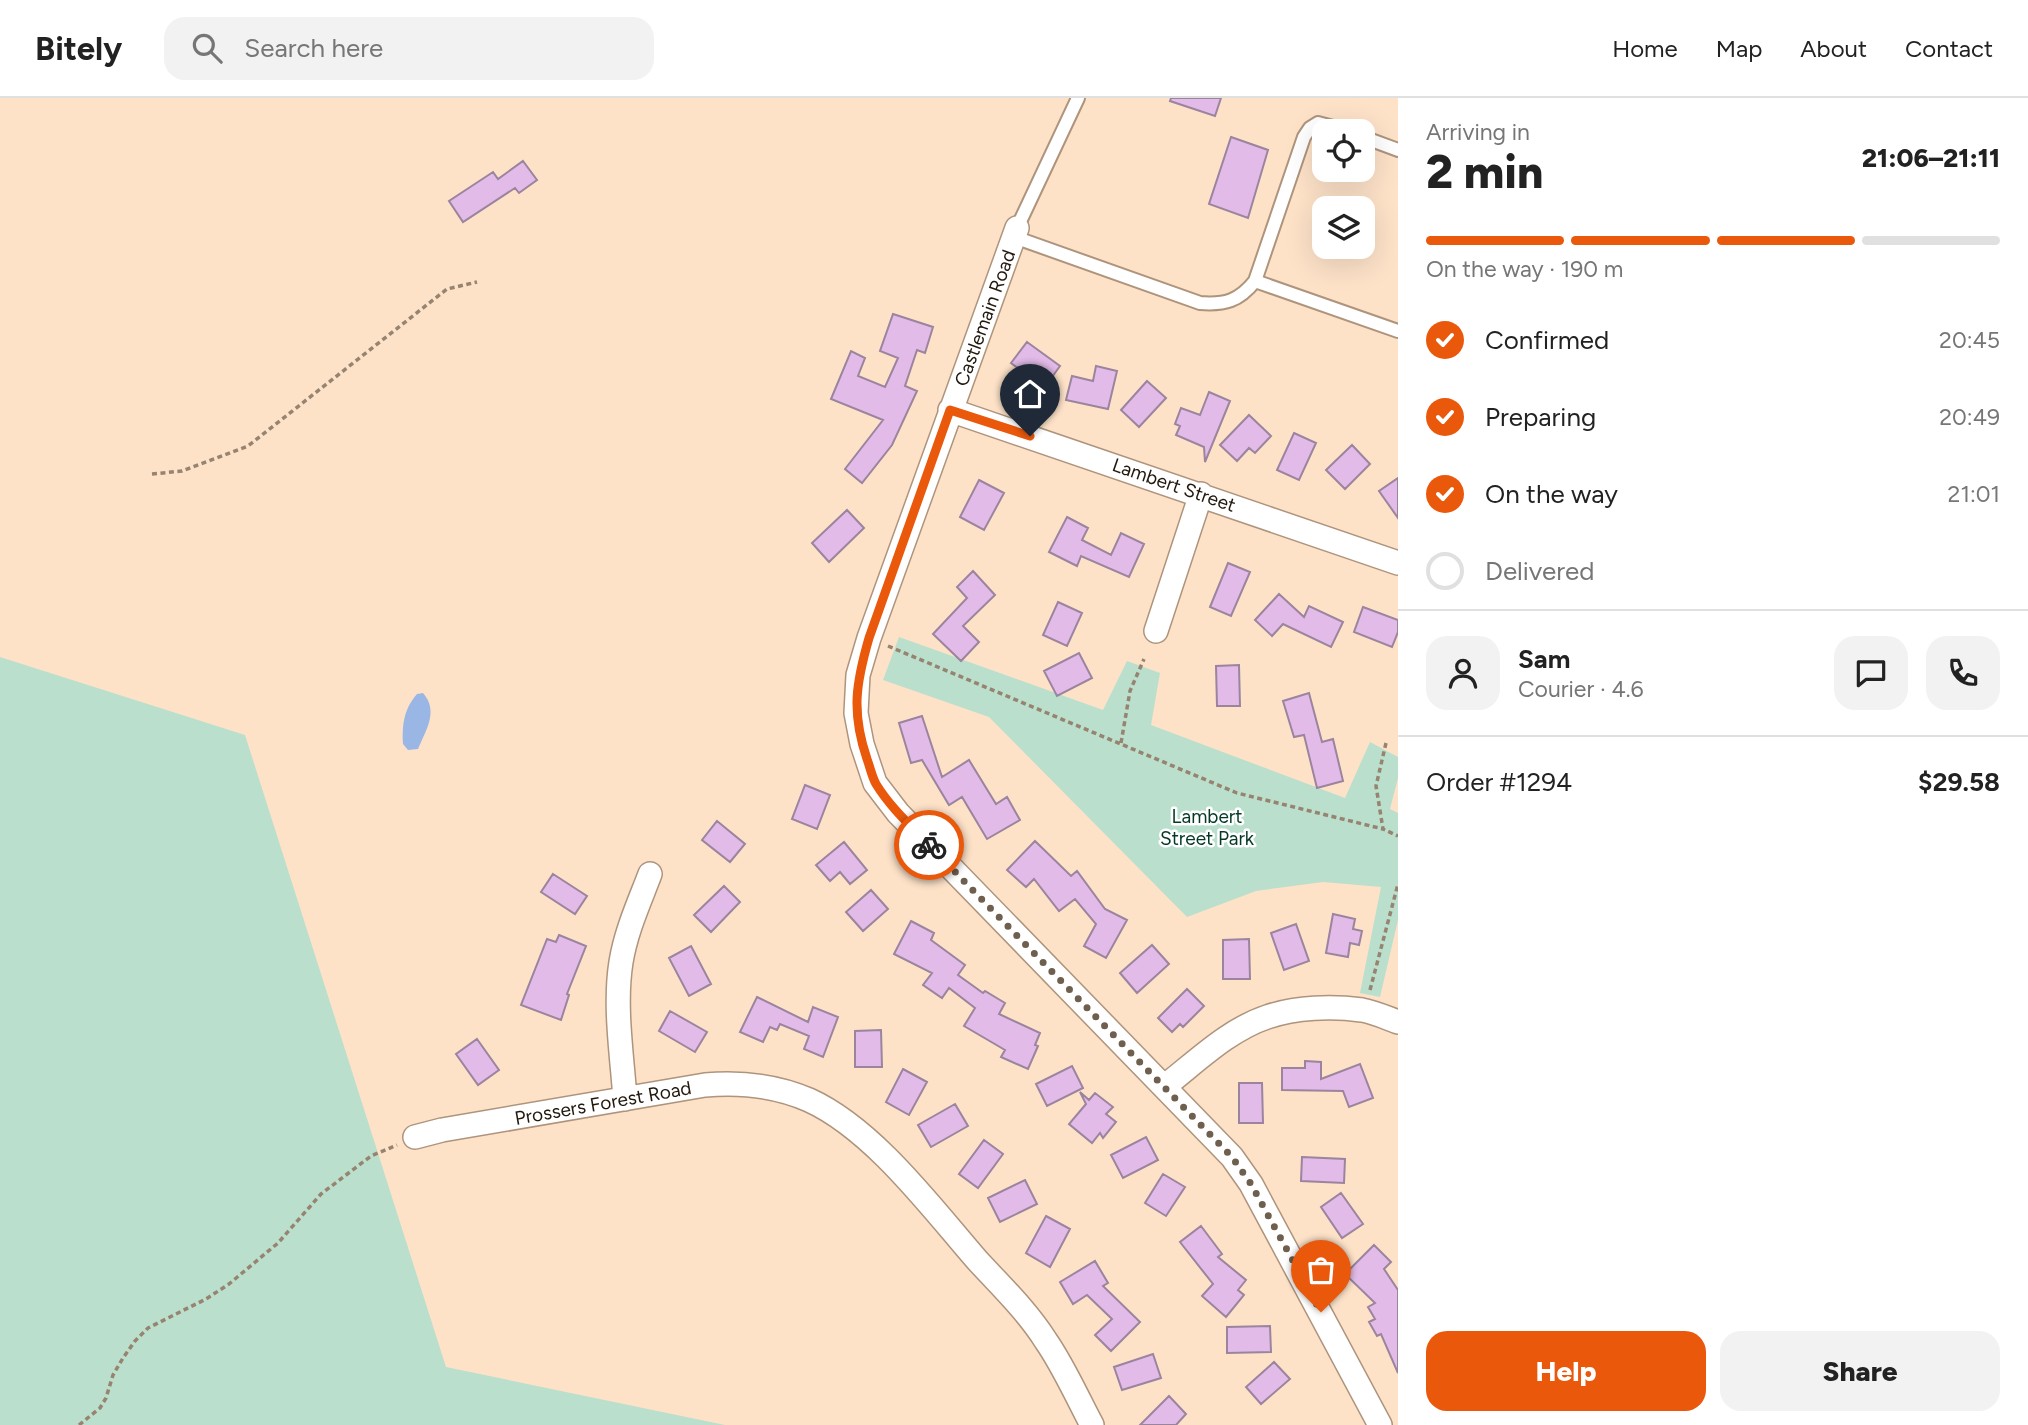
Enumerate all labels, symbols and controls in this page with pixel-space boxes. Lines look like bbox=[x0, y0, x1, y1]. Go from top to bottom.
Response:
search box bbox=[164, 17, 654, 80]
text: Bitely bbox=[35, 29, 122, 68]
icon: search bbox=[188, 29, 226, 67]
text: Search here bbox=[244, 32, 383, 64]
text: Home bbox=[1612, 34, 1678, 63]
text: Map bbox=[1716, 34, 1762, 63]
text: About bbox=[1800, 34, 1867, 63]
text: Contact bbox=[1905, 34, 1993, 63]
text: Arriving in bbox=[1426, 118, 1530, 146]
map controls bbox=[1312, 119, 1375, 259]
button: locate bbox=[1312, 119, 1375, 182]
text: 21:06–21:11 bbox=[1862, 142, 2000, 174]
text: 2 min bbox=[1426, 144, 1543, 200]
button: layers bbox=[1312, 196, 1375, 259]
street label: Castlemain Road bbox=[950, 247, 1020, 389]
text: On the way · 190 m bbox=[1426, 255, 1623, 283]
icon: check bbox=[1426, 321, 1464, 359]
text: Confirmed bbox=[1485, 324, 1609, 356]
text: 20:45 bbox=[1939, 326, 2000, 354]
pin bbox=[1000, 364, 1060, 436]
icon: home bbox=[1011, 375, 1049, 413]
icon: check bbox=[1426, 398, 1464, 436]
text: Preparing bbox=[1485, 401, 1596, 433]
text: 20:49 bbox=[1939, 403, 2000, 431]
street label: Lambert Street bbox=[1109, 453, 1239, 517]
icon: check bbox=[1426, 475, 1464, 513]
text: On the way bbox=[1485, 478, 1618, 510]
text: 21:01 bbox=[1948, 480, 2000, 508]
text: Delivered bbox=[1485, 555, 1594, 587]
button: person bbox=[1426, 636, 1500, 710]
button: chat bbox=[1834, 636, 1908, 710]
button: phone bbox=[1926, 636, 2000, 710]
text: Sam bbox=[1518, 643, 1570, 675]
text: Courier · 4.6 bbox=[1518, 675, 1644, 703]
text: Order #1294 bbox=[1426, 766, 1572, 798]
text: $29.58 bbox=[1918, 766, 2000, 798]
park label: Lambert Street Park bbox=[1160, 805, 1255, 850]
courier bbox=[894, 810, 964, 880]
icon: bike bbox=[910, 826, 948, 864]
street label: Prossers Forest Road bbox=[513, 1076, 693, 1130]
pin bbox=[1291, 1240, 1351, 1312]
icon: bag bbox=[1302, 1251, 1340, 1289]
button: Help bbox=[1426, 1331, 1706, 1411]
button: Share bbox=[1720, 1331, 2000, 1411]

